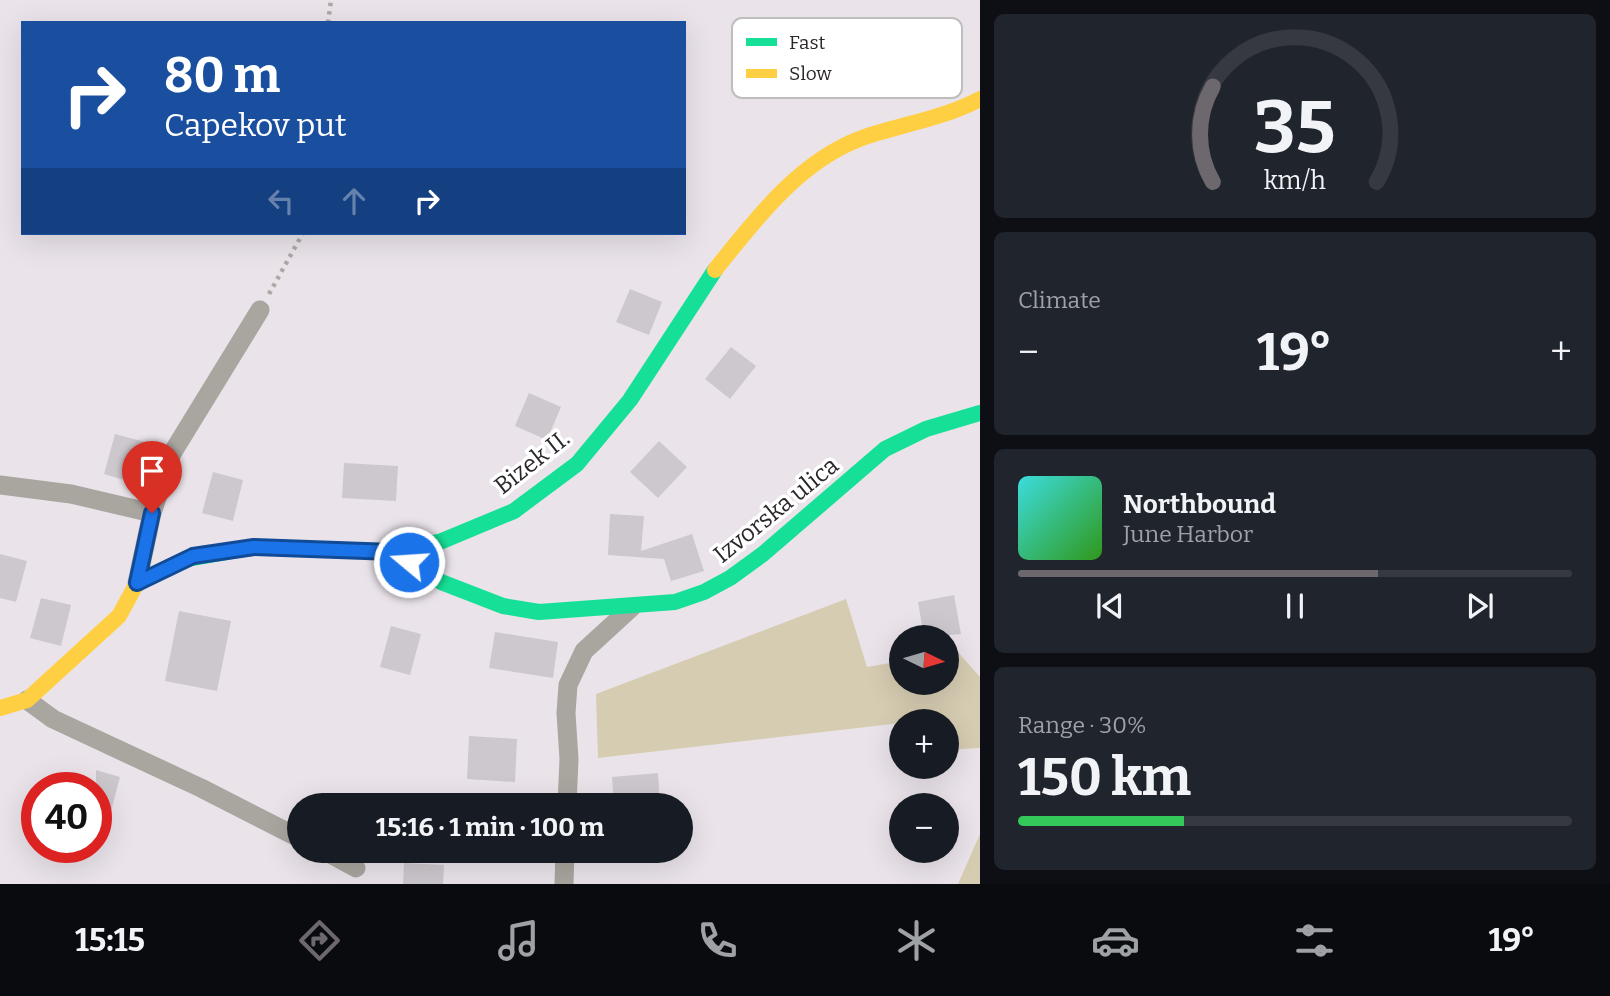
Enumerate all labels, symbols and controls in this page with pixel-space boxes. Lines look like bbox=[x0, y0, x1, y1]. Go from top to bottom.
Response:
legend bbox=[732, 18, 962, 98]
text: Fast bbox=[789, 31, 826, 54]
text: 80 m bbox=[164, 46, 280, 105]
icon: right bbox=[49, 49, 140, 140]
text: Slow bbox=[789, 62, 832, 85]
text: 35 bbox=[1254, 84, 1336, 171]
text: Capekov put bbox=[164, 106, 347, 144]
text: km/h bbox=[1264, 166, 1326, 196]
icon: left bbox=[262, 182, 300, 220]
icon: ahead bbox=[335, 182, 373, 220]
icon: right bbox=[408, 182, 446, 220]
text: Climate bbox=[1018, 286, 1101, 314]
text: 19° bbox=[1257, 321, 1332, 384]
text: − bbox=[1018, 329, 1039, 375]
text: + bbox=[1550, 329, 1572, 375]
street label: Bizek II. bbox=[489, 424, 575, 500]
pin bbox=[122, 441, 182, 513]
street label: Izvorska ulica bbox=[708, 451, 844, 569]
icon: arrive bbox=[133, 452, 171, 490]
text: Northbound bbox=[1123, 489, 1276, 520]
text: June Harbor bbox=[1123, 520, 1253, 548]
position arrow bbox=[372, 525, 446, 599]
icon: previous bbox=[1091, 587, 1129, 625]
icon: pause bbox=[1276, 587, 1314, 625]
icon: next bbox=[1461, 587, 1499, 625]
north arrow bbox=[889, 625, 959, 695]
map controls bbox=[889, 625, 959, 863]
button: + bbox=[889, 709, 959, 779]
text: Range · 30% bbox=[1018, 711, 1146, 739]
text: 150 km bbox=[1018, 746, 1191, 809]
speed limit sign: 40 bbox=[21, 772, 112, 863]
button: − bbox=[889, 793, 959, 863]
text: 15:16 · 1 min · 100 m bbox=[376, 812, 604, 843]
icon: directions bbox=[295, 916, 344, 965]
icon: music bbox=[494, 916, 543, 965]
icon: phone bbox=[693, 916, 742, 965]
icon: climate bbox=[892, 916, 941, 965]
icon: car bbox=[1091, 916, 1140, 965]
icon: filters bbox=[1290, 916, 1339, 965]
text: 15:15 bbox=[75, 921, 145, 959]
text: 19° bbox=[1488, 921, 1535, 959]

